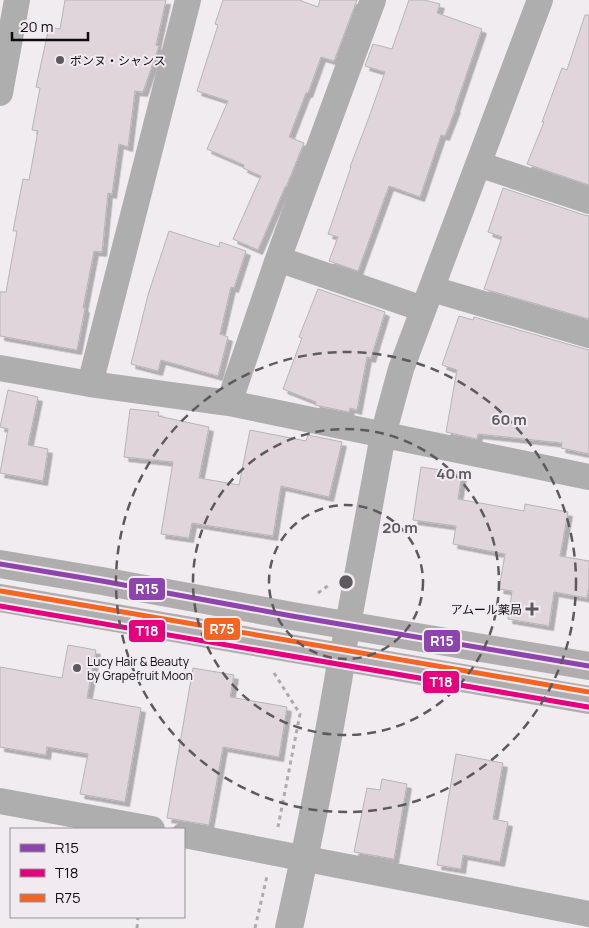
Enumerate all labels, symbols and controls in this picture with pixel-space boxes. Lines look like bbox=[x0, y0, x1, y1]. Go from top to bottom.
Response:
scale bar bbox=[12, 10, 89, 42]
text: 20 m bbox=[20, 16, 53, 37]
place label: ボンヌ・シャンス bbox=[70, 52, 166, 69]
marker: ボンヌ・シャンス bbox=[54, 54, 66, 66]
text: 60 m bbox=[491, 409, 527, 430]
text: 40 m bbox=[436, 463, 472, 484]
text: 20 m bbox=[382, 517, 418, 538]
centre of rings bbox=[337, 573, 355, 591]
line badge: R15 bbox=[128, 577, 166, 601]
text: R15 bbox=[135, 579, 159, 598]
place label: アムール薬局 bbox=[451, 601, 522, 618]
marker: アムール薬局 bbox=[526, 603, 538, 615]
line badge: R75 bbox=[203, 617, 241, 641]
line badge: T18 bbox=[128, 619, 166, 643]
text: R75 bbox=[210, 619, 234, 638]
text: T18 bbox=[135, 621, 159, 640]
line badge: R15 bbox=[423, 629, 461, 653]
text: R15 bbox=[430, 631, 454, 650]
place label: Lucy Hair & Beauty by Grapefruit Moon bbox=[87, 653, 193, 684]
marker: Lucy Hair & Beauty by Grapefruit Moon bbox=[71, 662, 83, 674]
line badge: T18 bbox=[422, 670, 460, 694]
text: T18 bbox=[429, 672, 453, 691]
legend bbox=[10, 828, 185, 918]
text: R15 bbox=[55, 837, 79, 858]
text: T18 bbox=[55, 862, 79, 883]
text: R75 bbox=[55, 887, 81, 908]

